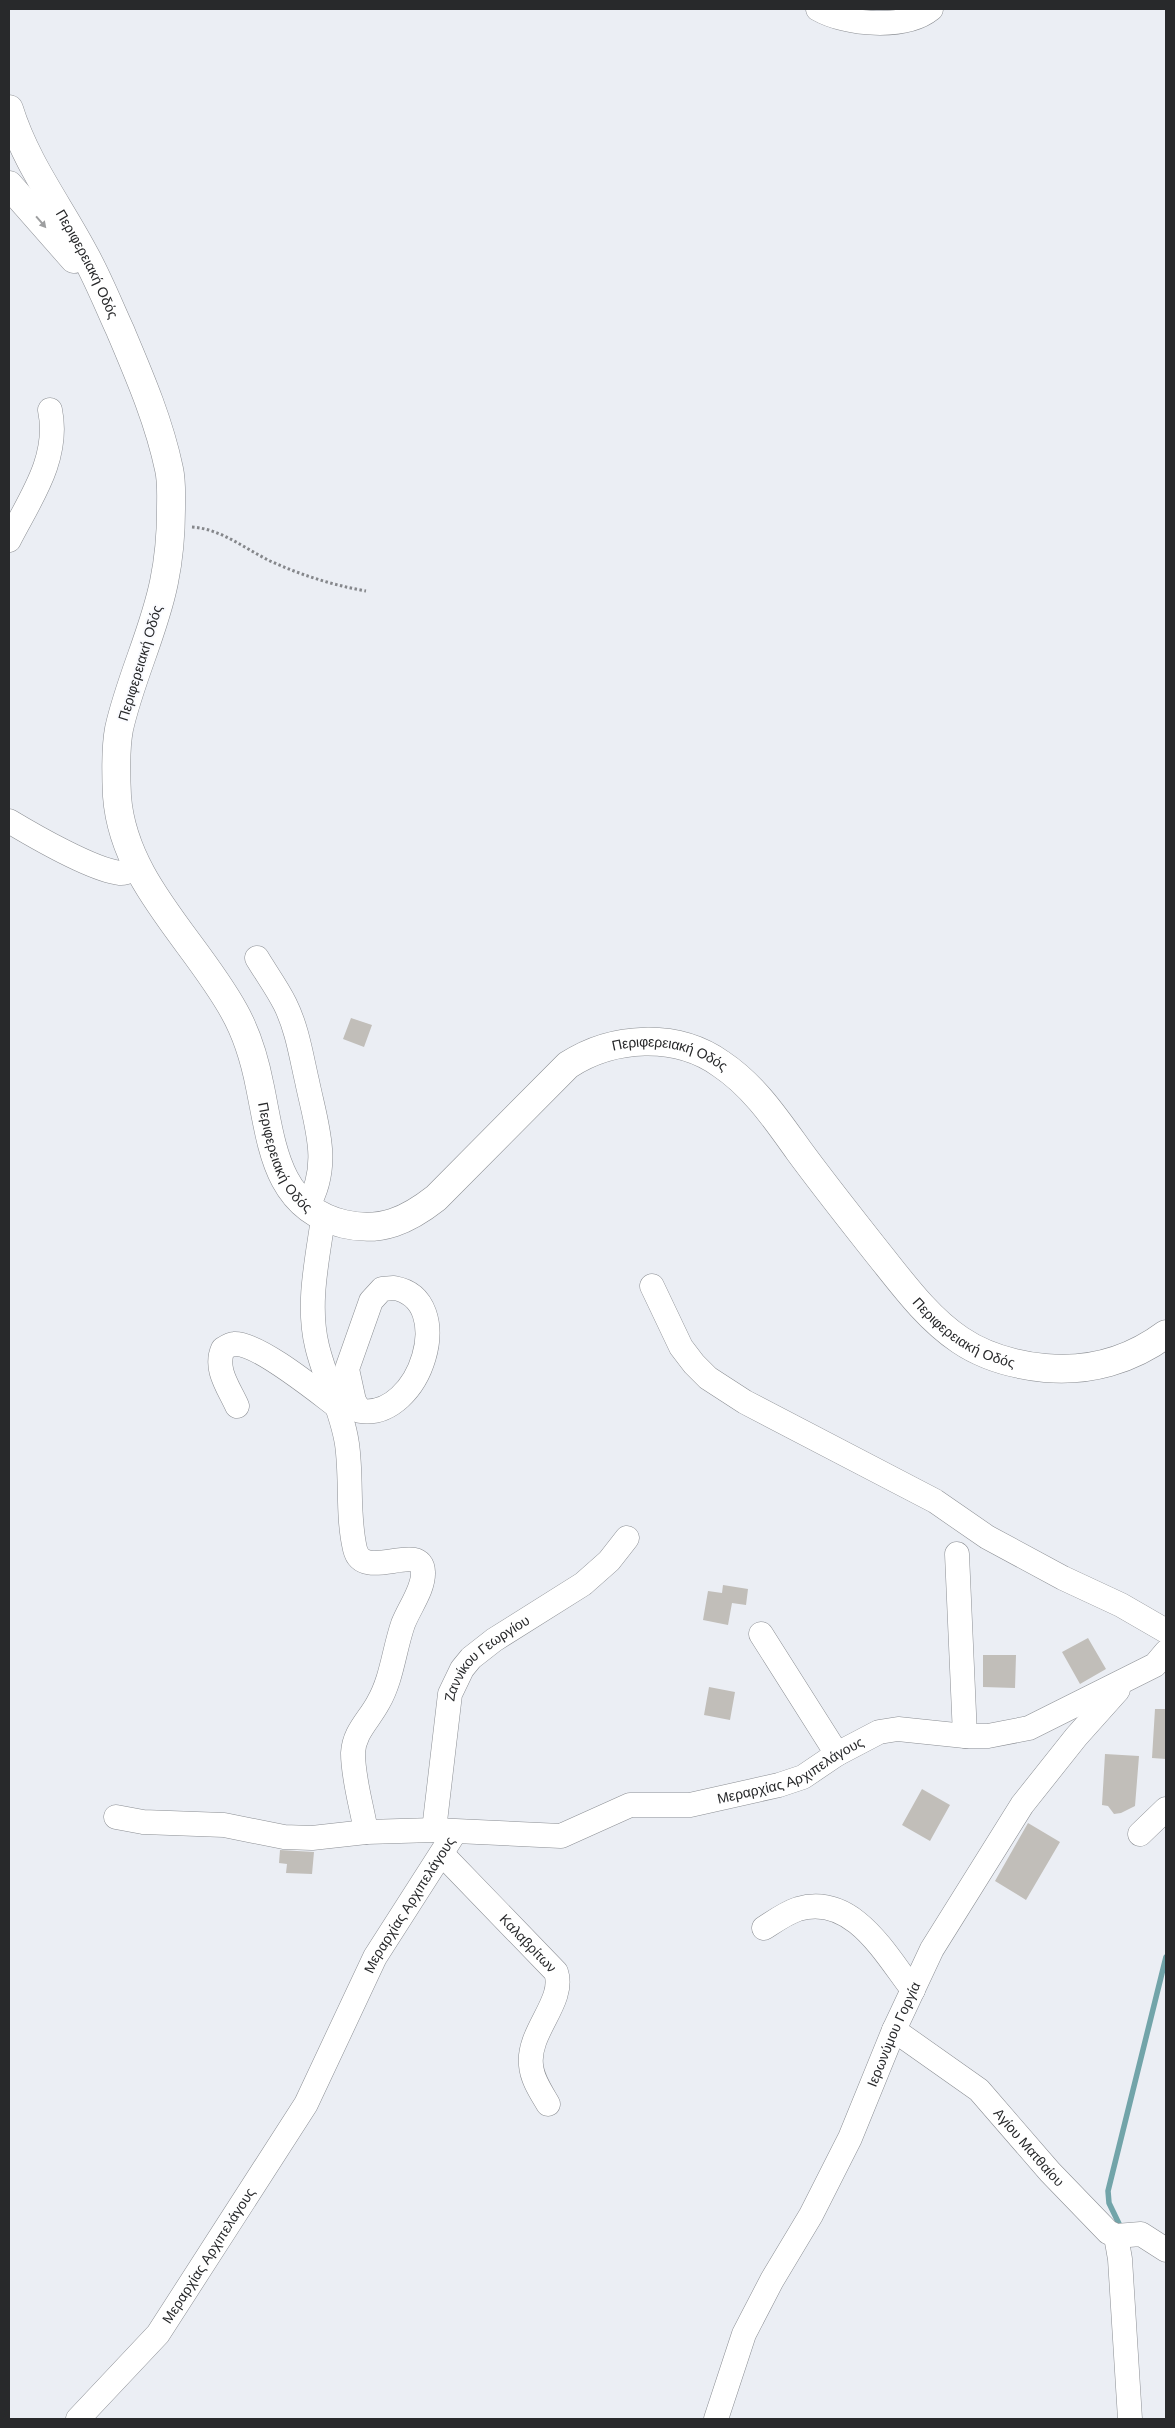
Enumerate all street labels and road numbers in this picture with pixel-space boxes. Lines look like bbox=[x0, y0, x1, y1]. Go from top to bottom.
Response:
street label: Περιφερειακή Οδός bbox=[53, 207, 122, 321]
street label: Περιφερειακή Οδός bbox=[115, 603, 165, 723]
street label: Περιφερειακή Οδός bbox=[610, 1034, 731, 1074]
street label: Περιφερειακή Οδός bbox=[255, 1101, 315, 1216]
street label: Περιφερειακή Οδός bbox=[910, 1294, 1017, 1371]
street label: Ζαννίκου Γεωργίου bbox=[441, 1612, 532, 1702]
street label: Μεραρχίας Αρχιπελάγους bbox=[716, 1733, 866, 1807]
street label: Μεραρχίας Αρχιπελάγους bbox=[361, 1833, 458, 1976]
street label: Καλαβρίτων bbox=[496, 1911, 560, 1976]
street label: Ιερωνύμου Γοργία bbox=[864, 1979, 923, 2089]
street label: Αγίου Ματθαίου bbox=[990, 2105, 1067, 2190]
street label: Μεραρχίας Αρχιπελάγους bbox=[159, 2184, 258, 2326]

